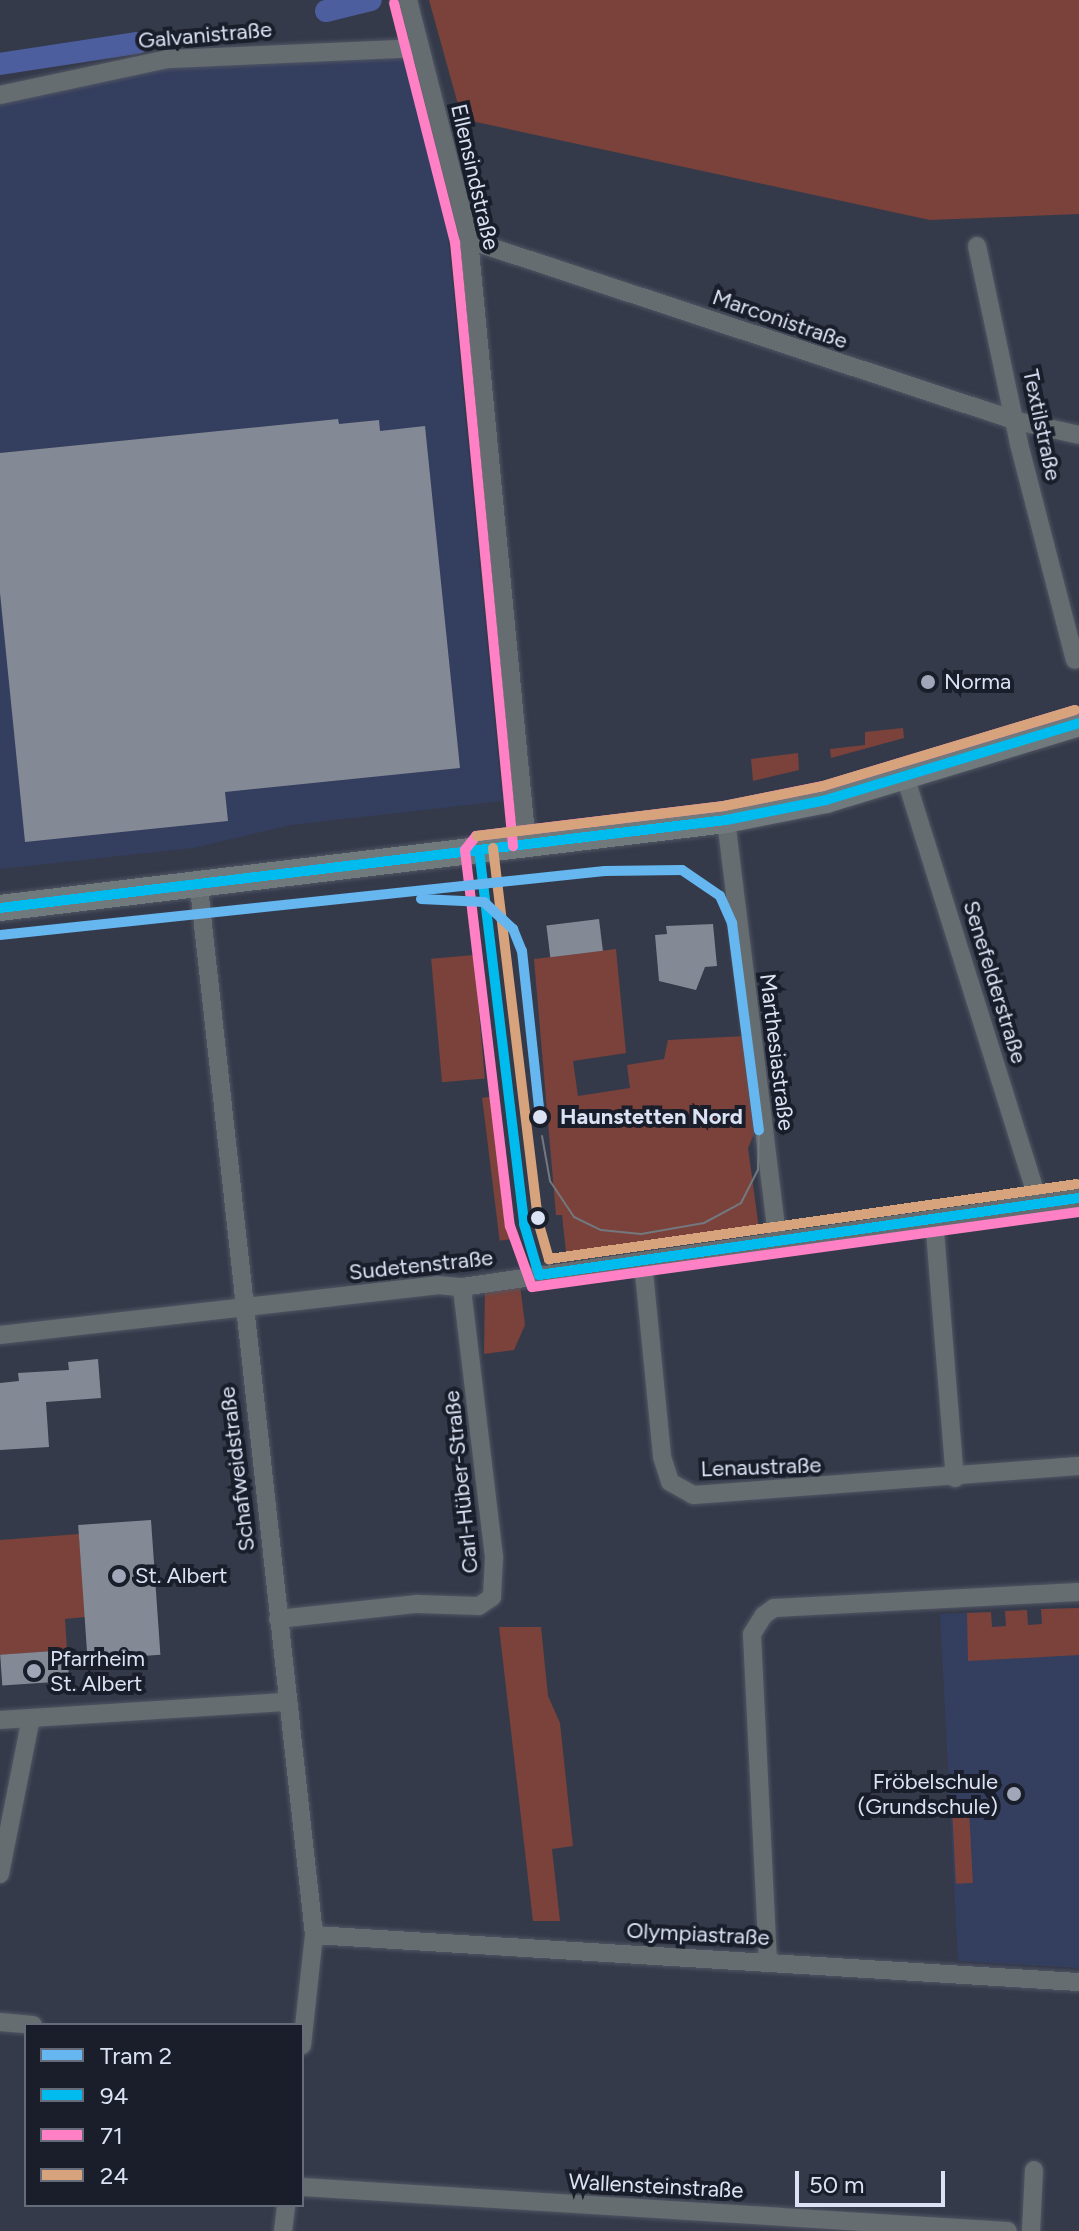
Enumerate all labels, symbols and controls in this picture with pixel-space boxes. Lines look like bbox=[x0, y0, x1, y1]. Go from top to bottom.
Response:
street label: Galvanistraße bbox=[137, 16, 273, 54]
street label: Ellensindstraße bbox=[445, 101, 505, 253]
street label: Marconistraße bbox=[709, 284, 851, 354]
street label: Textilstraße bbox=[1017, 367, 1067, 483]
place label: Norma bbox=[944, 669, 1011, 695]
marker: Norma bbox=[919, 673, 937, 691]
street label: Senefelderstraße bbox=[958, 897, 1032, 1067]
street label: Marthesiastraße bbox=[754, 972, 800, 1132]
marker: Haunstetten Nord bbox=[527, 1104, 553, 1130]
place label: Haunstetten Nord bbox=[560, 1104, 743, 1130]
unlabelled marker bbox=[530, 1210, 546, 1226]
street label: Sudetenstraße bbox=[348, 1244, 494, 1286]
street label: Schafweidstraße bbox=[214, 1385, 260, 1553]
street label: Carl-Hüber-Straße bbox=[438, 1389, 484, 1575]
street label: Lenaustraße bbox=[700, 1452, 822, 1482]
place label: St. Albert bbox=[135, 1563, 227, 1589]
marker: St. Albert bbox=[110, 1567, 128, 1585]
place label: Pfarrheim St. Albert bbox=[50, 1645, 145, 1696]
marker: Pfarrheim St. Albert bbox=[25, 1662, 43, 1680]
place label: Fröbelschule (Grundschule) bbox=[857, 1768, 998, 1820]
marker: Fröbelschule (Grundschule) bbox=[1005, 1785, 1023, 1803]
street label: Olympiastraße bbox=[626, 1917, 770, 1951]
legend bbox=[24, 2023, 304, 2207]
text: Tram 2 bbox=[100, 2041, 172, 2070]
text: 94 bbox=[100, 2081, 129, 2110]
text: 71 bbox=[100, 2121, 123, 2150]
scale bar bbox=[799, 2155, 949, 2205]
text: 24 bbox=[100, 2161, 128, 2190]
street label: Wallensteinstraße bbox=[568, 2168, 744, 2204]
text: 50 m bbox=[809, 2170, 865, 2199]

